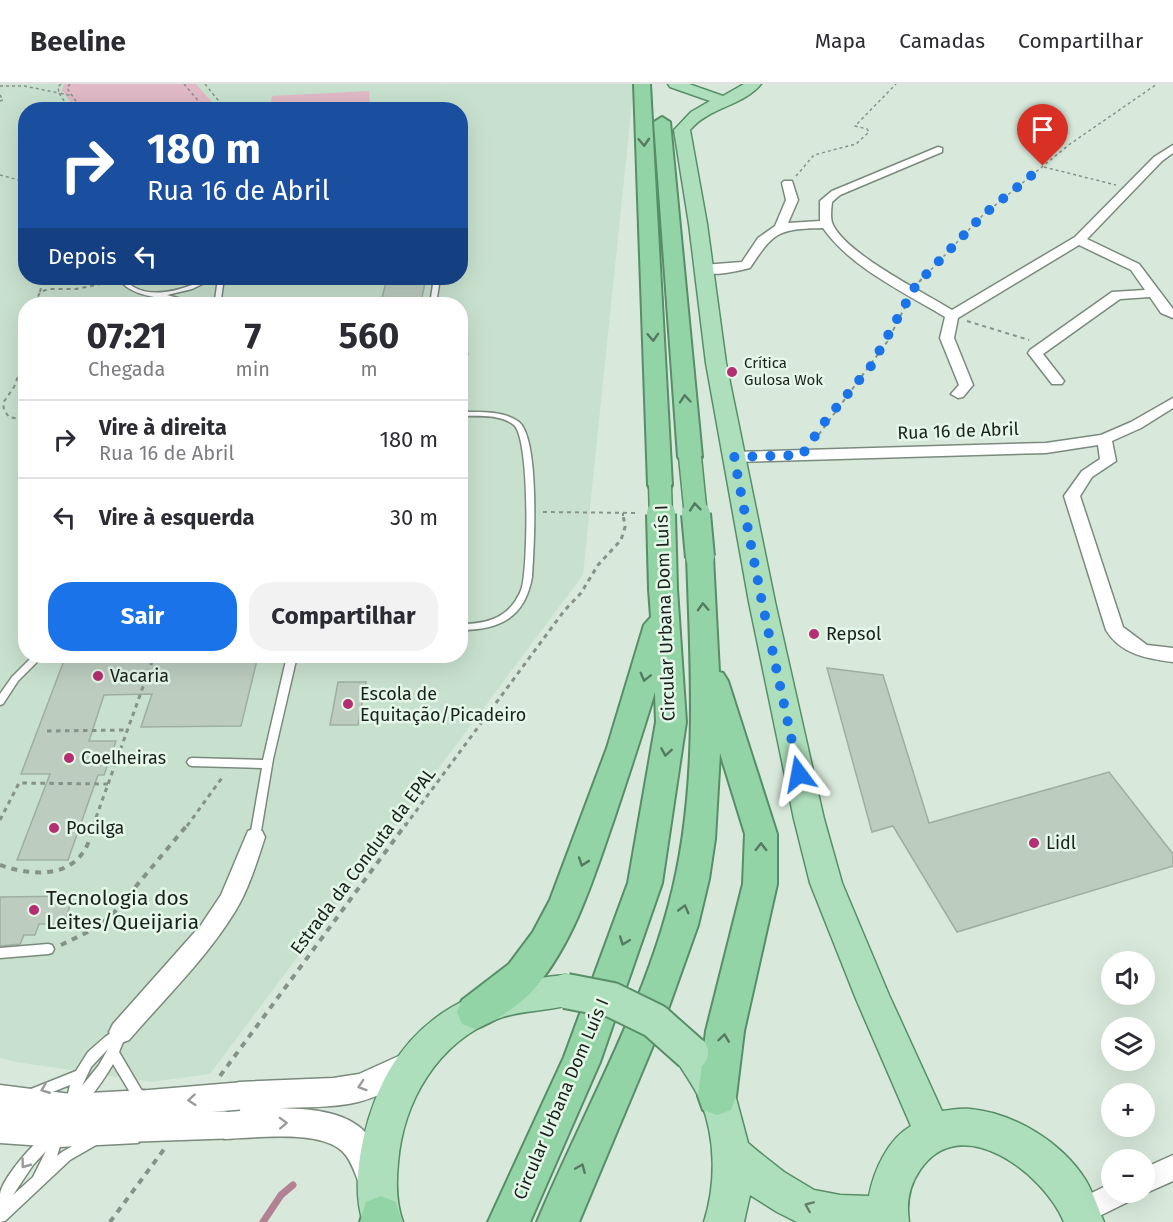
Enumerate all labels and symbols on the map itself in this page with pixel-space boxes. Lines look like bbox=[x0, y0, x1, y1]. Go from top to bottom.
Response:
pin bbox=[1017, 104, 1068, 166]
one-way arrow bbox=[638, 138, 651, 147]
one-way arrow bbox=[647, 333, 660, 342]
place label: Crítica Gulosa Wok bbox=[744, 354, 823, 389]
marker: Crítica Gulosa Wok bbox=[725, 365, 739, 379]
one-way arrow bbox=[679, 395, 692, 404]
street label: Rua 16 de Abril bbox=[897, 418, 1019, 444]
one-way arrow bbox=[689, 503, 702, 512]
street label: Circular Urbana Dom Luís I bbox=[650, 504, 680, 722]
one-way arrow bbox=[696, 603, 709, 612]
place label: Repsol bbox=[826, 623, 881, 645]
marker: Repsol bbox=[807, 627, 821, 641]
place label: Vacaria bbox=[110, 665, 169, 687]
marker: Vacaria bbox=[91, 669, 105, 683]
one-way arrow bbox=[640, 672, 653, 682]
place label: Escola de Equitação/Picadeiro bbox=[360, 683, 526, 726]
marker: Escola de Equitação/Picadeiro bbox=[341, 697, 355, 711]
position arrow bbox=[767, 742, 831, 806]
one-way arrow bbox=[660, 746, 673, 756]
place label: Coelheiras bbox=[81, 747, 166, 769]
marker: Coelheiras bbox=[62, 751, 76, 765]
street label: Estrada da Conduta da EPAL bbox=[286, 763, 440, 959]
place label: Pocilga bbox=[66, 817, 124, 839]
marker: Pocilga bbox=[47, 821, 61, 835]
place label: Lidl bbox=[1046, 832, 1076, 854]
marker: Lidl bbox=[1027, 836, 1041, 850]
one-way arrow bbox=[755, 843, 767, 852]
one-way arrow bbox=[577, 856, 590, 867]
place label: Tecnologia dos Leites/Queijaria bbox=[46, 885, 199, 935]
marker: Tecnologia dos Leites/Queijaria bbox=[27, 903, 41, 917]
one-way arrow bbox=[677, 905, 689, 915]
one-way arrow bbox=[619, 935, 632, 946]
street label: Circular Urbana Dom Luís I bbox=[509, 995, 613, 1203]
one-way arrow bbox=[718, 1033, 730, 1042]
one-way arrow bbox=[357, 1078, 368, 1091]
one-way arrow bbox=[41, 1082, 52, 1094]
one-way arrow bbox=[187, 1093, 196, 1106]
one-way arrow bbox=[278, 1117, 287, 1130]
one-way arrow bbox=[21, 1157, 32, 1168]
one-way arrow bbox=[574, 1164, 586, 1175]
one-way arrow bbox=[805, 1201, 816, 1213]

